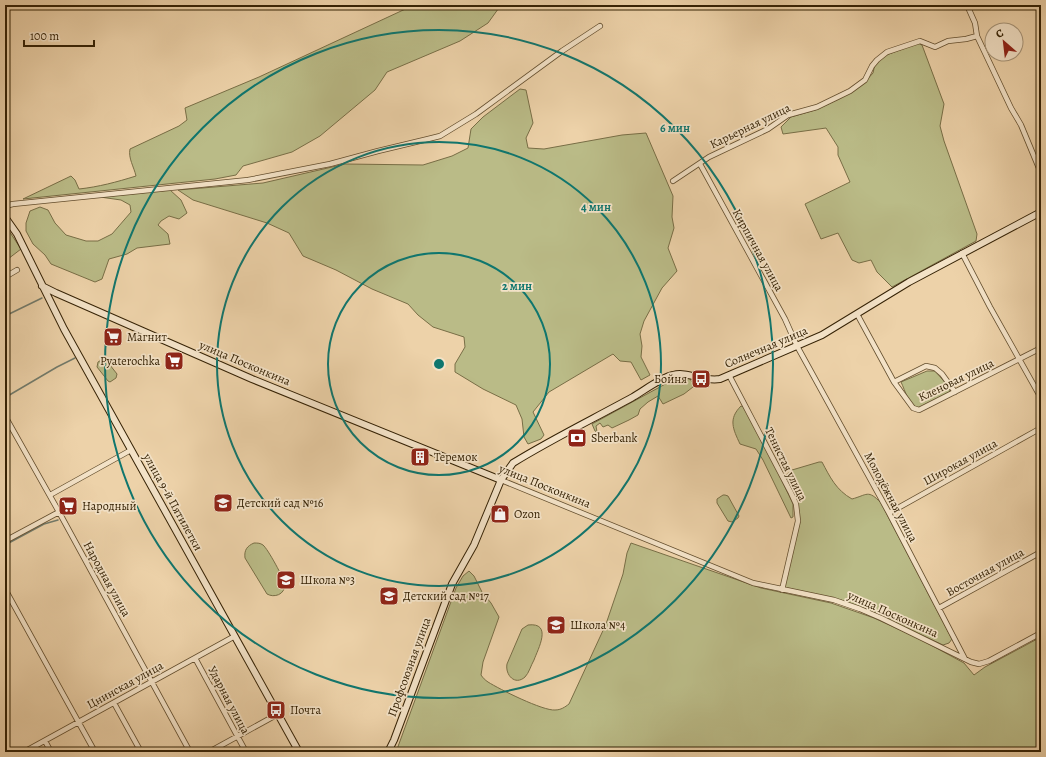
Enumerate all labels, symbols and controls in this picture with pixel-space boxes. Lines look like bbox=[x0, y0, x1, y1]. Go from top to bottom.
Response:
scale bar bbox=[24, 22, 94, 48]
north arrow bbox=[984, 22, 1024, 62]
text: С bbox=[993, 25, 1006, 42]
text: 100 m bbox=[30, 28, 59, 44]
street label: Карьерная улица bbox=[707, 99, 793, 152]
text: 6 мин bbox=[660, 120, 690, 136]
text: 4 мин bbox=[581, 199, 611, 215]
street label: Кирпичная улица bbox=[729, 206, 788, 294]
text: 2 мин bbox=[502, 278, 532, 294]
street label: Солнечная улица bbox=[722, 322, 810, 372]
supermarket icon: Магнит bbox=[102, 326, 124, 348]
place label: Магнит bbox=[127, 329, 168, 345]
street label: улица Посконкина bbox=[196, 336, 293, 390]
supermarket icon: Pyaterochka bbox=[163, 350, 185, 372]
place label: Pyaterochka bbox=[100, 353, 160, 369]
street label: Кленовая улица bbox=[916, 355, 997, 405]
centre of rings bbox=[432, 357, 446, 371]
bus stop icon: Бойня bbox=[690, 368, 712, 390]
place label: Бойня bbox=[654, 371, 687, 387]
street label: Тенистая улица bbox=[761, 424, 811, 504]
bank icon: Sberbank bbox=[566, 427, 588, 449]
place label: Sberbank bbox=[591, 430, 638, 446]
street label: Широкая улица bbox=[920, 435, 1000, 489]
building icon: Теремок bbox=[409, 446, 431, 468]
place label: Теремок bbox=[434, 449, 477, 465]
street label: Молодёжная улица bbox=[861, 449, 922, 545]
street label: улица 9-й Пятилетки bbox=[139, 450, 206, 554]
street label: улица Посконкина bbox=[496, 460, 594, 512]
school or university icon: Детский сад №16 bbox=[212, 492, 234, 514]
supermarket icon: Народный bbox=[57, 495, 79, 517]
place label: Детский сад №16 bbox=[237, 495, 324, 511]
place label: Народный bbox=[82, 498, 137, 514]
shop icon: Ozon bbox=[489, 503, 511, 525]
place label: Ozon bbox=[514, 506, 541, 522]
street label: Народная улица bbox=[80, 538, 135, 620]
street label: Восточная улица bbox=[943, 544, 1027, 600]
school or university icon: Школа №3 bbox=[275, 569, 297, 591]
place label: Школа №3 bbox=[300, 572, 355, 588]
school or university icon: Детский сад №17 bbox=[378, 585, 400, 607]
street label: улица Посконкина bbox=[844, 586, 941, 641]
place label: Детский сад №17 bbox=[403, 588, 490, 604]
school or university icon: Школа №4 bbox=[545, 614, 567, 636]
street label: Профсоюзная улица bbox=[384, 615, 435, 719]
place label: Школа №4 bbox=[570, 617, 626, 633]
street label: Цнинская улица bbox=[84, 657, 166, 713]
street label: Ударная улица bbox=[204, 663, 254, 737]
bus stop icon: Почта bbox=[265, 699, 287, 721]
place label: Почта bbox=[290, 702, 321, 718]

